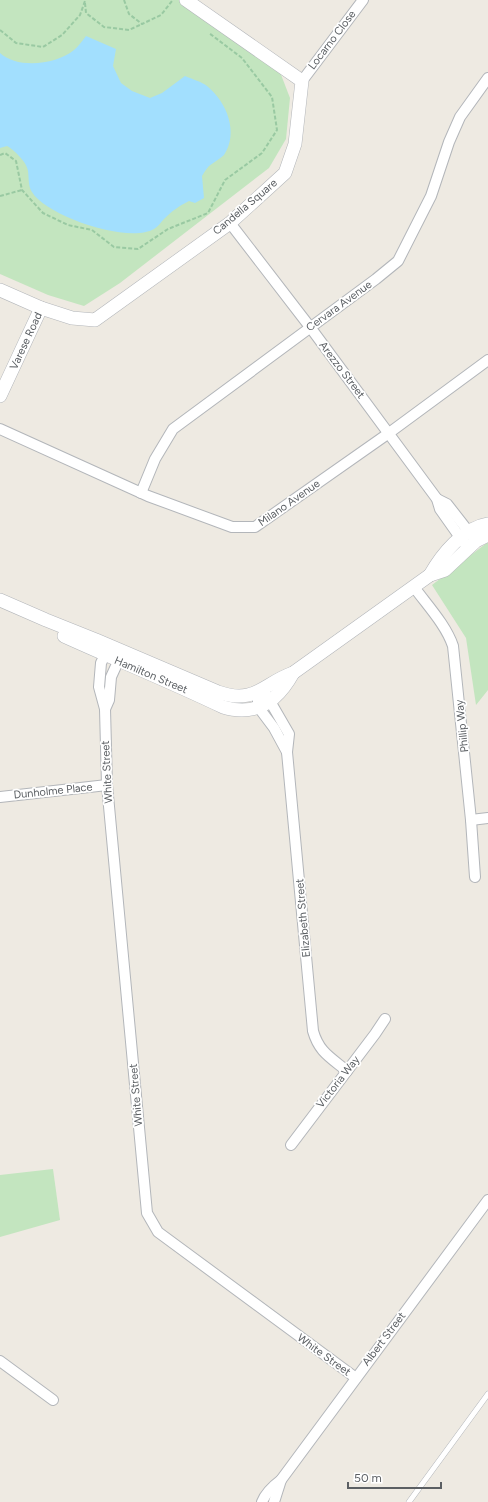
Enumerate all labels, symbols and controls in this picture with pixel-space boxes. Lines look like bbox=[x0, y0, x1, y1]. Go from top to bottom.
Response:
street label: Locarno Close bbox=[306, 8, 358, 72]
street label: Candella Square bbox=[210, 176, 280, 238]
street label: Cervara Avenue bbox=[304, 278, 374, 334]
street label: Varese Road bbox=[7, 310, 45, 372]
street label: Arezzo Street bbox=[316, 339, 368, 401]
street label: Milano Avenue bbox=[256, 477, 322, 529]
street label: Hamilton Street bbox=[112, 654, 190, 696]
street label: Phillip Way bbox=[453, 699, 471, 753]
street label: White Street bbox=[99, 740, 115, 804]
street label: Dunholme Place bbox=[13, 780, 93, 802]
street label: Elizabeth Street bbox=[293, 878, 313, 958]
street label: Victoria Way bbox=[314, 1053, 363, 1111]
street label: White Street bbox=[127, 1063, 145, 1127]
street label: Albert Street bbox=[360, 1310, 408, 1368]
street label: White Street bbox=[295, 1331, 353, 1379]
scale bar bbox=[348, 1464, 441, 1490]
text: 50 m bbox=[354, 1471, 382, 1485]

